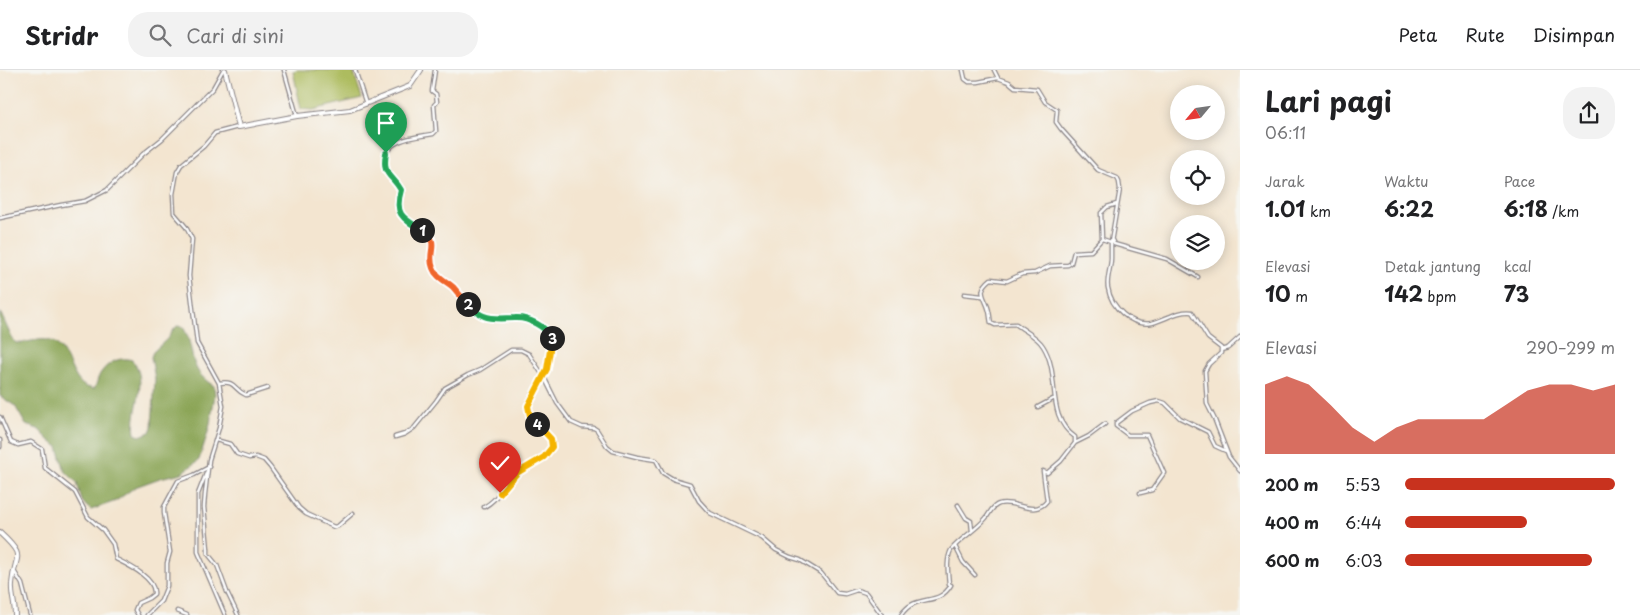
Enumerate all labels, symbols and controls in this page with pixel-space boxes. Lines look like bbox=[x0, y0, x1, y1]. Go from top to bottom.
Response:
search box bbox=[128, 12, 478, 57]
text: Stridr bbox=[25, 17, 98, 53]
icon: search bbox=[146, 21, 174, 49]
text: Cari di sini bbox=[186, 21, 284, 49]
text: Peta bbox=[1398, 21, 1437, 48]
text: Rute bbox=[1465, 21, 1505, 48]
text: Disimpan bbox=[1533, 21, 1615, 48]
text: Lari pagi bbox=[1265, 79, 1392, 122]
north arrow bbox=[1170, 85, 1225, 140]
map controls bbox=[1170, 85, 1225, 270]
button: share bbox=[1563, 87, 1615, 139]
pin bbox=[365, 102, 407, 153]
icon: arrive bbox=[372, 109, 400, 137]
text: 06:11 bbox=[1265, 120, 1306, 144]
button: locate bbox=[1170, 150, 1225, 205]
text: Jarak bbox=[1265, 171, 1305, 192]
text: Waktu bbox=[1384, 171, 1428, 192]
text: Pace bbox=[1504, 171, 1535, 192]
text: 1.01 bbox=[1265, 192, 1305, 224]
text: 6:22 bbox=[1384, 192, 1434, 224]
text: 6:18 bbox=[1504, 192, 1548, 224]
text: km bbox=[1305, 201, 1331, 222]
text: /km bbox=[1548, 201, 1579, 222]
button: layers bbox=[1170, 215, 1225, 270]
pin: 1 bbox=[410, 218, 434, 242]
text: 1 bbox=[419, 220, 426, 241]
text: Elevasi bbox=[1265, 256, 1311, 277]
text: Detak jantung bbox=[1384, 256, 1481, 277]
text: kcal bbox=[1504, 256, 1532, 277]
text: 10 bbox=[1265, 277, 1291, 309]
text: 142 bbox=[1384, 277, 1423, 309]
text: 73 bbox=[1504, 277, 1529, 309]
text: m bbox=[1291, 286, 1308, 307]
text: bpm bbox=[1423, 286, 1457, 307]
pin: 2 bbox=[456, 292, 480, 316]
text: 2 bbox=[464, 294, 473, 315]
pin: 3 bbox=[540, 326, 564, 350]
text: 3 bbox=[548, 328, 557, 349]
text: Elevasi bbox=[1265, 335, 1317, 359]
text: 290–299 m bbox=[1526, 335, 1615, 359]
pin: 4 bbox=[524, 412, 550, 436]
text: 4 bbox=[533, 414, 542, 435]
pin bbox=[479, 442, 521, 493]
icon: check bbox=[486, 449, 514, 477]
text: 200 m bbox=[1265, 472, 1319, 496]
text: 5:53 bbox=[1345, 472, 1380, 496]
text: 400 m bbox=[1265, 510, 1319, 534]
text: 6:44 bbox=[1345, 510, 1382, 534]
text: 600 m bbox=[1265, 548, 1319, 572]
text: 6:03 bbox=[1345, 548, 1383, 572]

